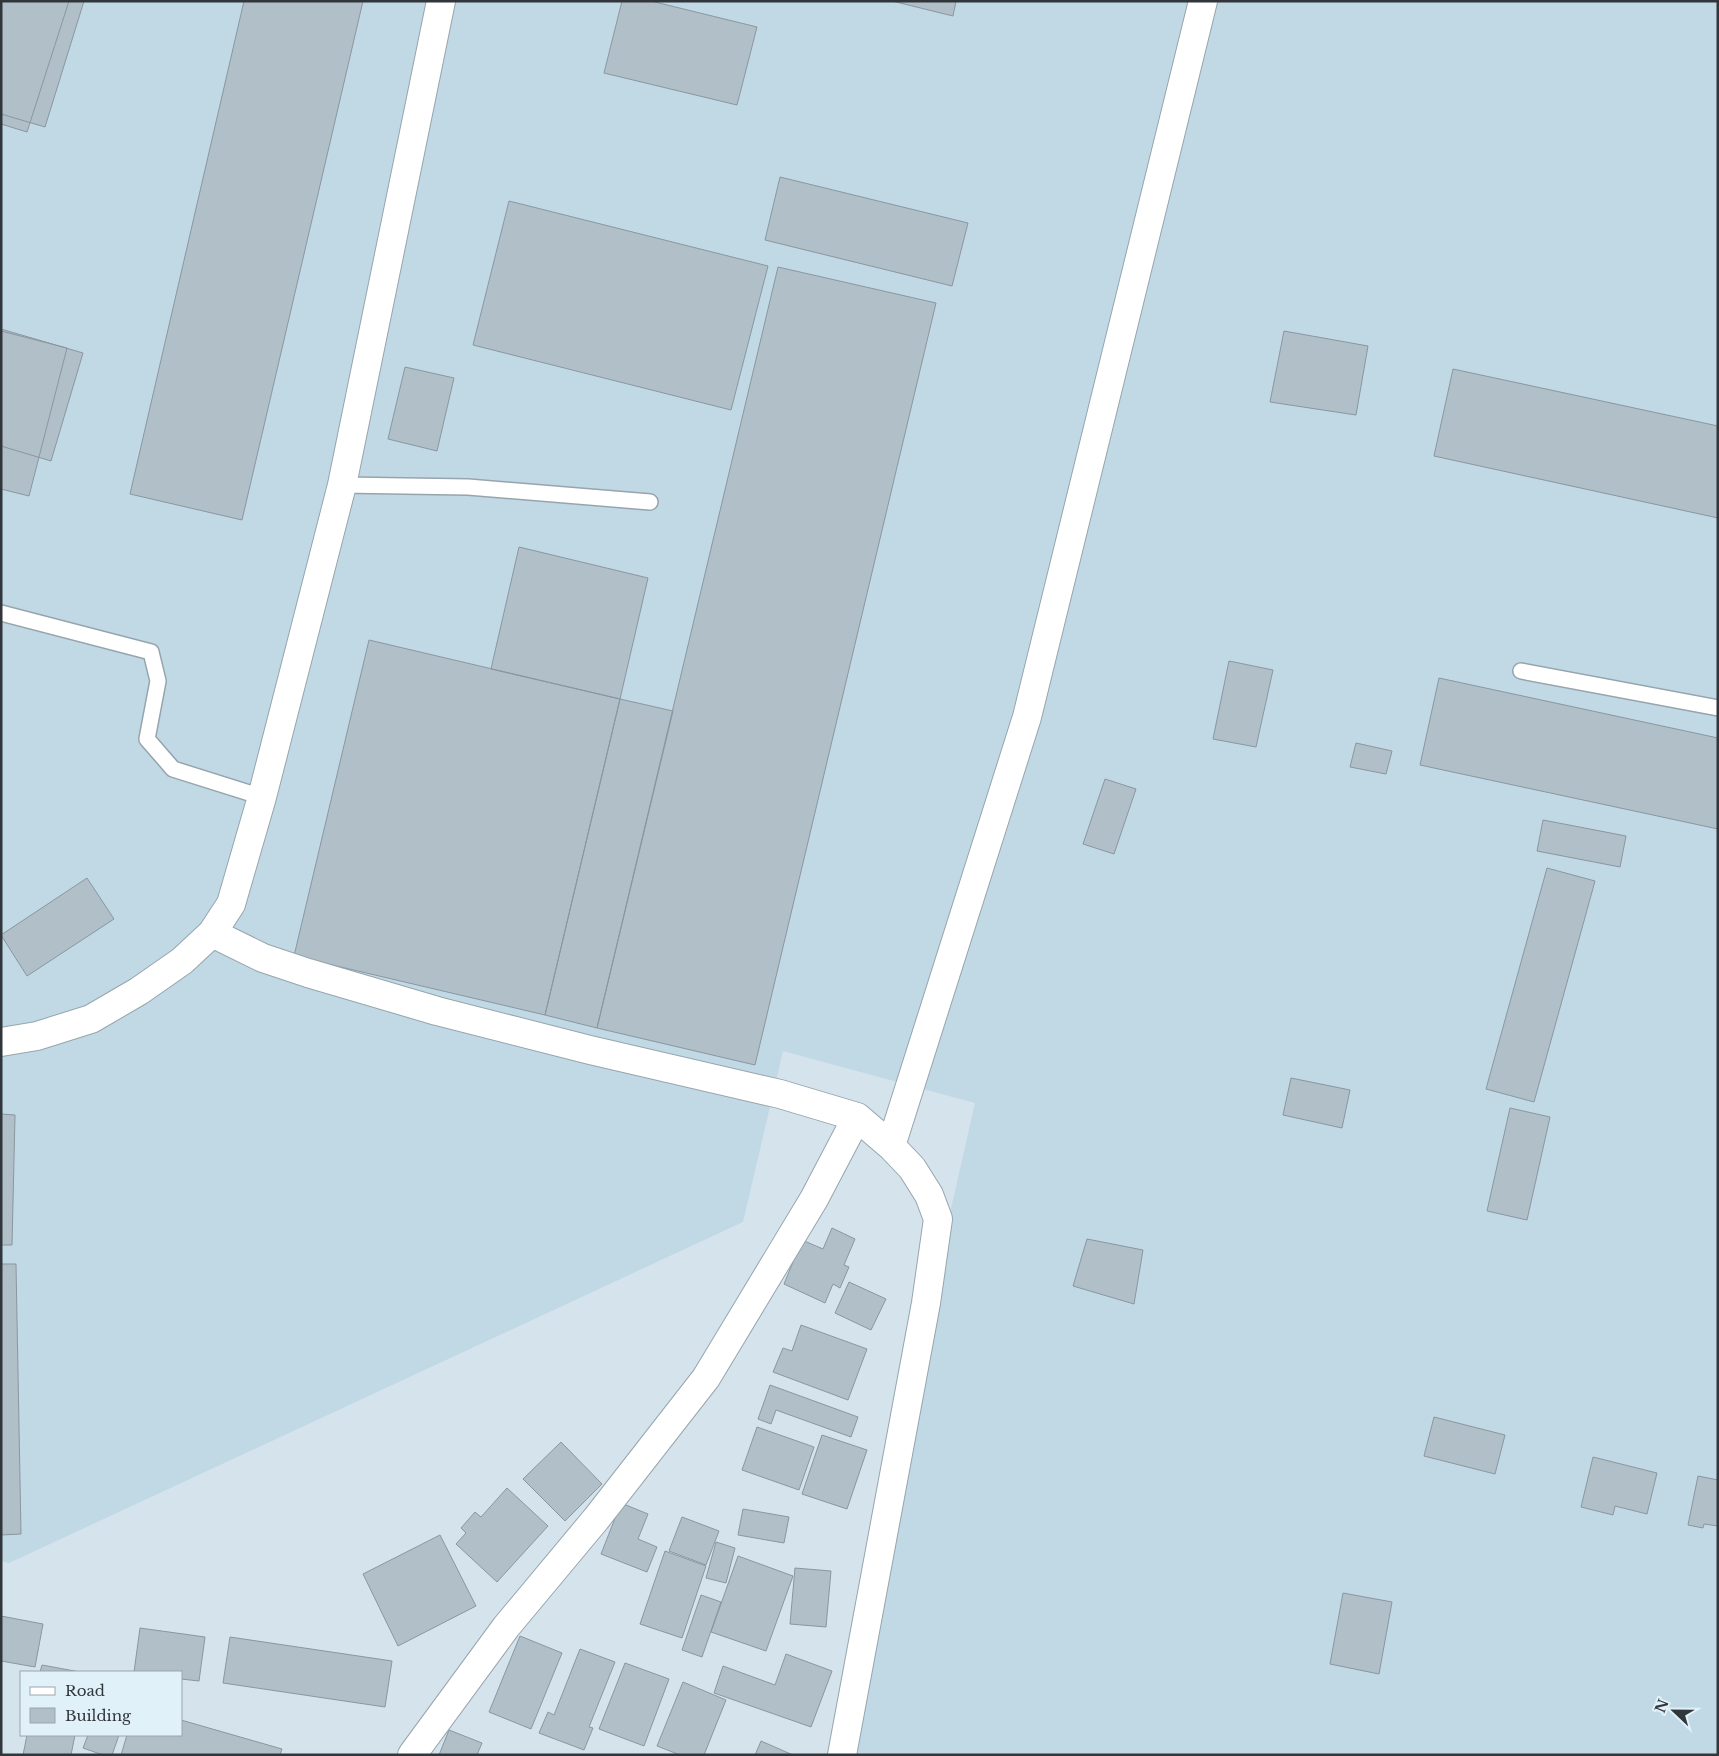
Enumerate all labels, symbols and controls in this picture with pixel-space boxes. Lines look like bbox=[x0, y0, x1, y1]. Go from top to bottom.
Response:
legend bbox=[20, 1671, 182, 1736]
text: Road bbox=[65, 1681, 105, 1700]
north arrow bbox=[1649, 1686, 1699, 1736]
text: N bbox=[1651, 1697, 1673, 1716]
text: Building bbox=[65, 1706, 132, 1725]

